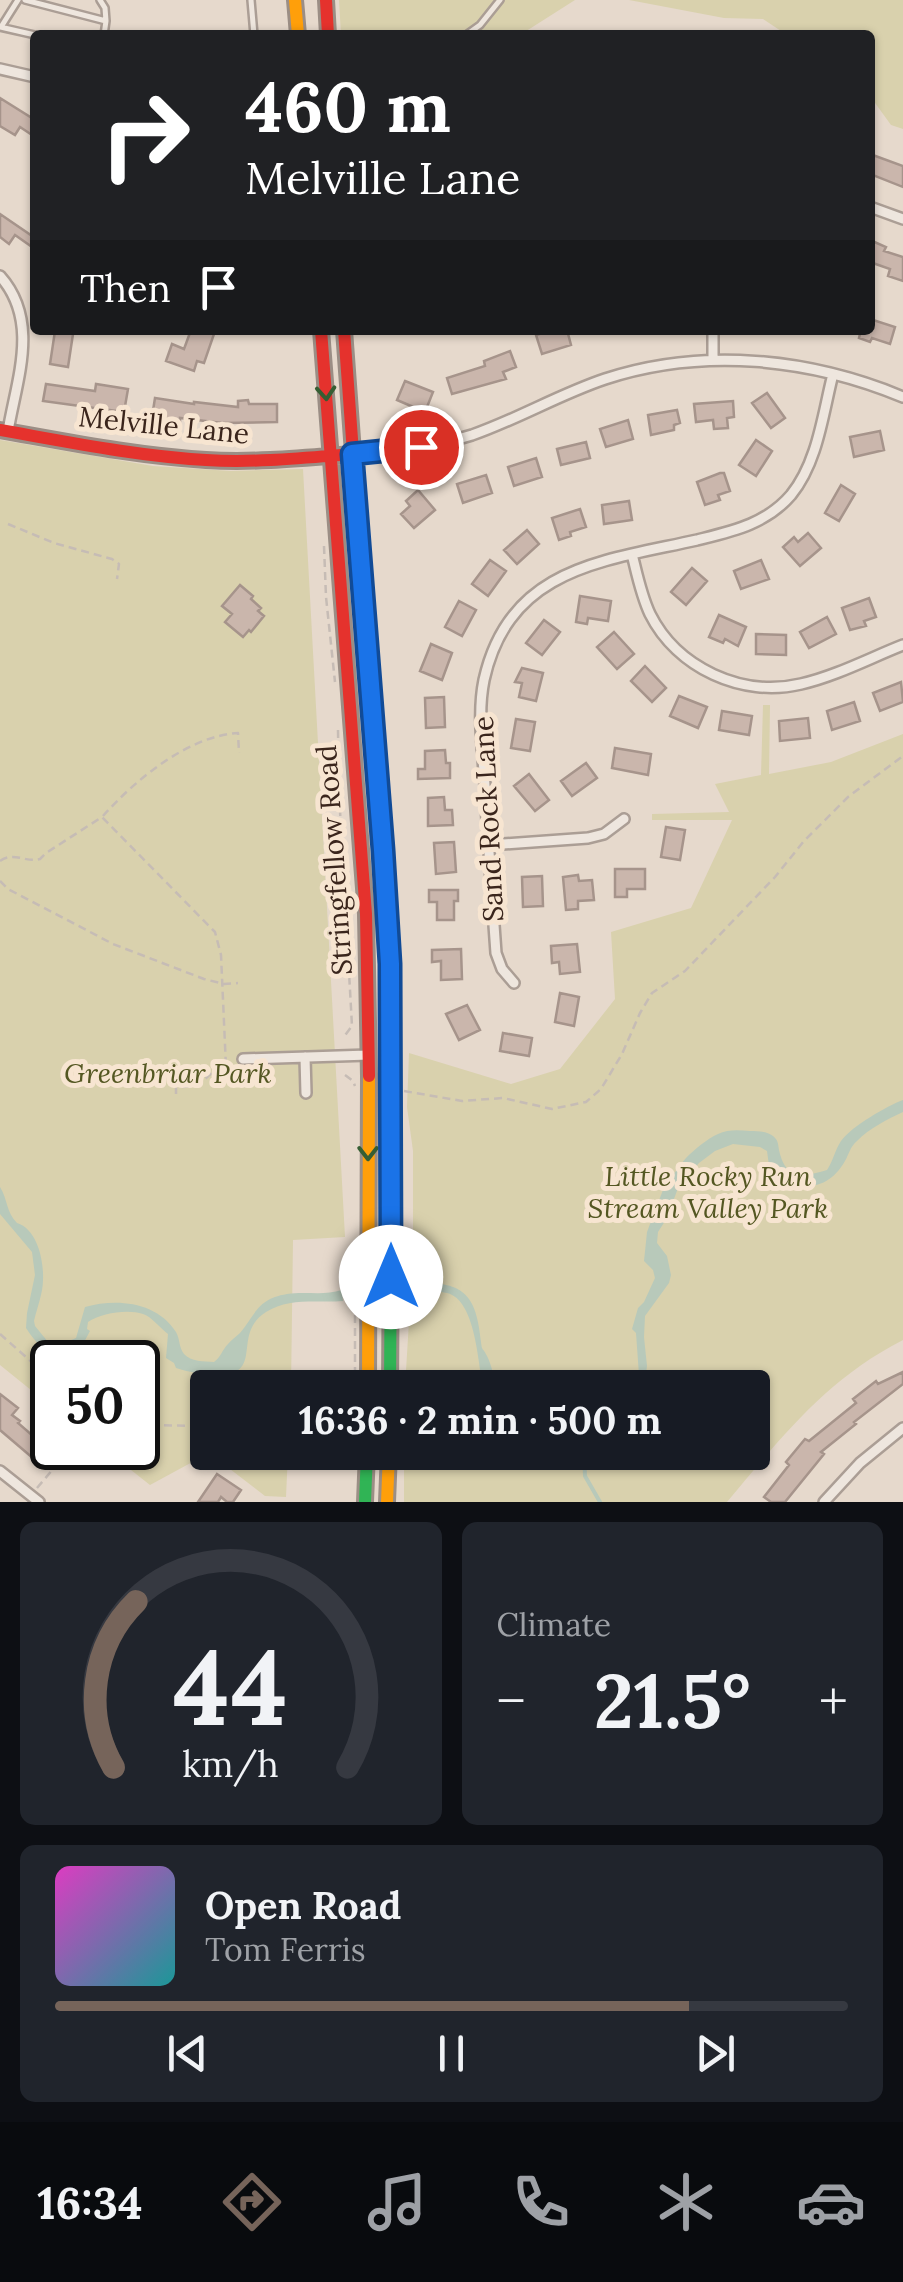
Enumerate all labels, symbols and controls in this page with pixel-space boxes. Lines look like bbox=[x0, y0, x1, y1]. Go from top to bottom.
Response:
text: 460 m bbox=[245, 62, 451, 151]
icon: right bbox=[80, 70, 210, 200]
text: Melville Lane bbox=[245, 149, 520, 206]
icon: arrive bbox=[191, 260, 246, 315]
text: Then bbox=[80, 264, 171, 312]
one-way arrow bbox=[314, 385, 336, 401]
street label: Melville Lane bbox=[77, 398, 251, 452]
pin bbox=[379, 405, 464, 490]
icon: arrive bbox=[394, 420, 449, 475]
street label: Sand Rock Lane bbox=[465, 715, 511, 923]
street label: Stringfellow Road bbox=[308, 744, 360, 976]
park label: Greenbriar Park bbox=[64, 1055, 272, 1091]
one-way arrow bbox=[357, 1146, 379, 1161]
park label: Little Rocky Run Stream Valley Park bbox=[588, 1158, 828, 1226]
position arrow bbox=[339, 1225, 443, 1329]
speed limit sign: 50 bbox=[30, 1340, 160, 1470]
text: 16:36 · 2 min · 500 m bbox=[299, 1396, 661, 1444]
text: Climate bbox=[497, 1604, 611, 1645]
text: 44 bbox=[173, 1620, 288, 1753]
text: 21.5° bbox=[594, 1653, 751, 1749]
text: − bbox=[497, 1666, 526, 1736]
text: + bbox=[819, 1666, 848, 1736]
text: km/h bbox=[182, 1741, 279, 1787]
text: Open Road bbox=[205, 1881, 401, 1929]
text: Tom Ferris bbox=[205, 1929, 366, 1970]
icon: previous bbox=[160, 2026, 215, 2081]
icon: pause bbox=[424, 2026, 479, 2081]
icon: next bbox=[688, 2026, 743, 2081]
icon: directions bbox=[217, 2167, 287, 2237]
icon: music bbox=[362, 2167, 432, 2237]
icon: phone bbox=[506, 2167, 576, 2237]
icon: climate bbox=[651, 2167, 721, 2237]
icon: car bbox=[796, 2167, 866, 2237]
text: 16:34 bbox=[37, 2174, 143, 2231]

